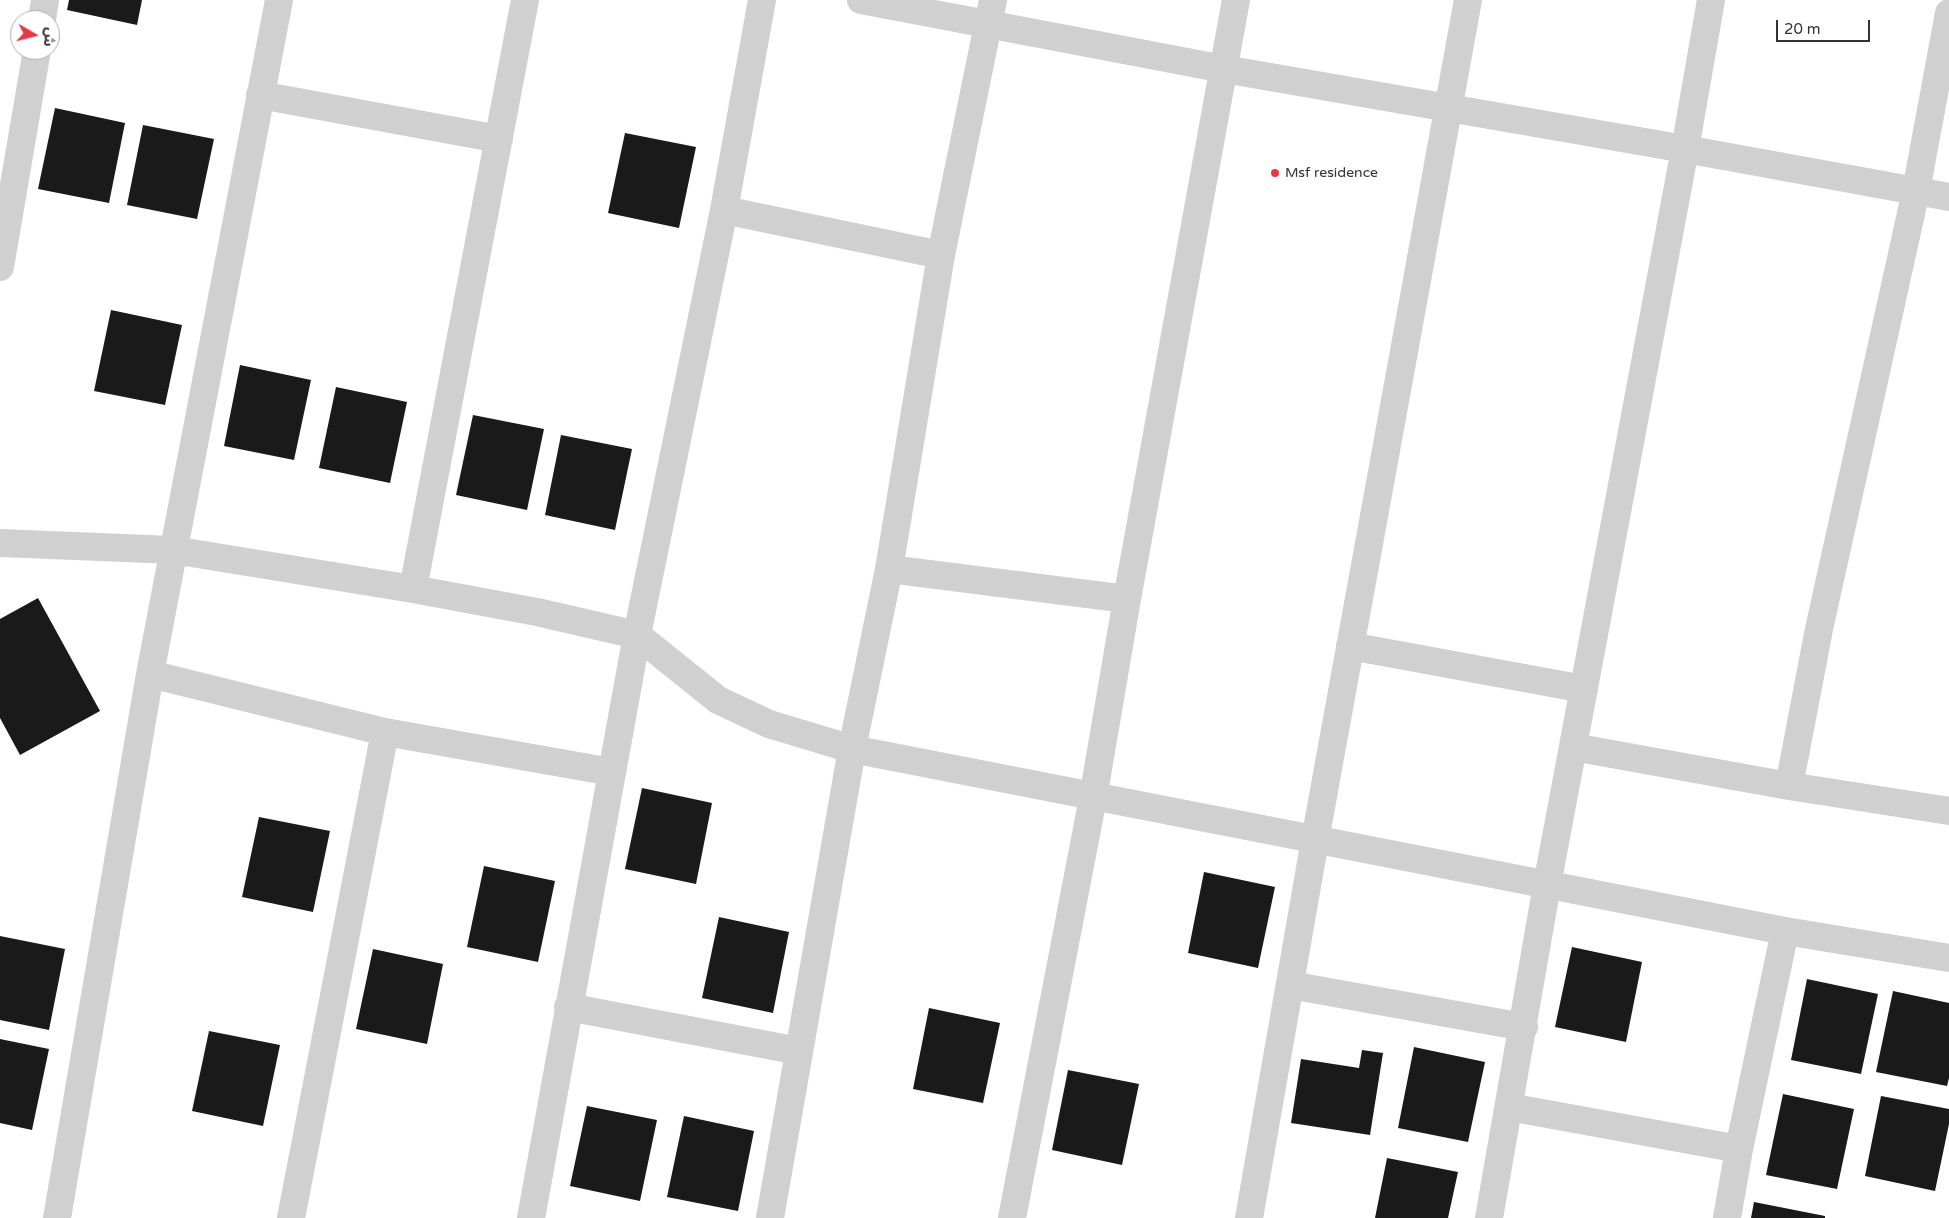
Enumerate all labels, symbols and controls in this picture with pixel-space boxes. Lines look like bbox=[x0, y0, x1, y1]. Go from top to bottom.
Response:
north arrow bbox=[10, 10, 60, 60]
scale bar bbox=[1779, 10, 1873, 42]
text: 20 m bbox=[1784, 20, 1821, 38]
text: ش bbox=[40, 26, 59, 48]
place label: Msf residence bbox=[1285, 165, 1378, 181]
marker: Msf residence bbox=[1269, 167, 1281, 179]

